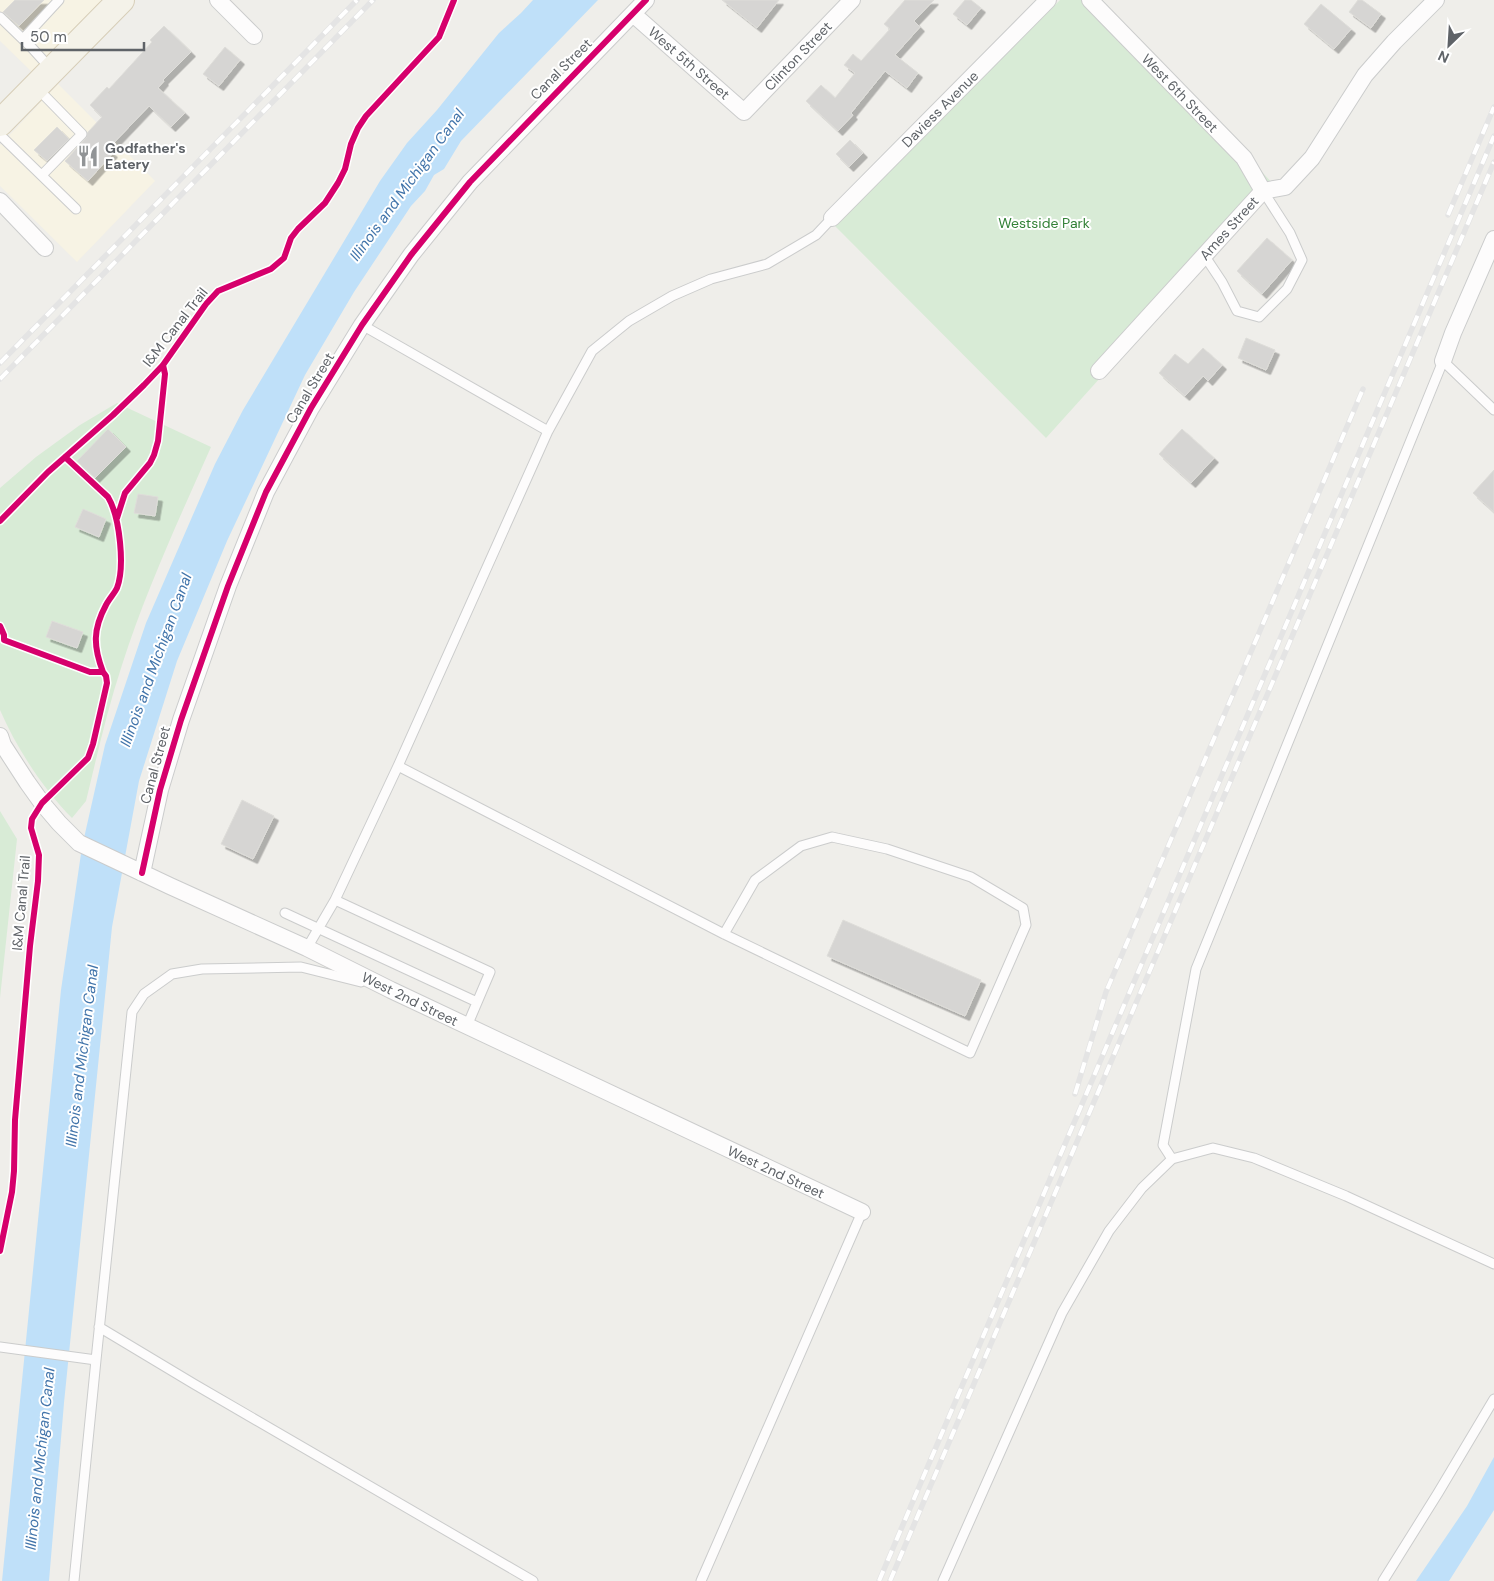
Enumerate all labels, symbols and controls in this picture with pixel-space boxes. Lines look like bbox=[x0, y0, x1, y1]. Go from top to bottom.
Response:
street label: Clinton Street bbox=[760, 18, 836, 94]
scale bar bbox=[22, 20, 145, 52]
north arrow bbox=[1424, 20, 1474, 70]
street label: West 5th Street bbox=[645, 23, 733, 103]
text: 50 m bbox=[30, 27, 67, 47]
street label: Canal Street bbox=[526, 34, 596, 104]
text: N bbox=[1435, 46, 1452, 67]
street label: West 6th Street bbox=[1138, 50, 1222, 136]
street label: Daviess Avenue bbox=[898, 67, 982, 151]
water label: Illinois and Michigan Canal bbox=[345, 105, 469, 265]
place label: Godfather's Eatery bbox=[105, 139, 186, 173]
restaurant icon: Godfather's Eatery bbox=[75, 143, 101, 169]
street label: Ames Street bbox=[1195, 192, 1263, 264]
park label: Westside Park bbox=[998, 214, 1090, 232]
street label: I&M Canal Trail bbox=[138, 284, 212, 370]
street label: Canal Street bbox=[282, 349, 338, 427]
water label: Illinois and Michigan Canal bbox=[115, 570, 197, 749]
street label: Canal Street bbox=[136, 724, 174, 806]
street label: I&M Canal Trail bbox=[8, 855, 34, 951]
water label: Illinois and Michigan Canal bbox=[61, 963, 103, 1148]
street label: West 2nd Street bbox=[359, 968, 461, 1030]
street label: West 2nd Street bbox=[725, 1142, 827, 1202]
water label: Illinois and Michigan Canal bbox=[20, 1366, 60, 1551]

